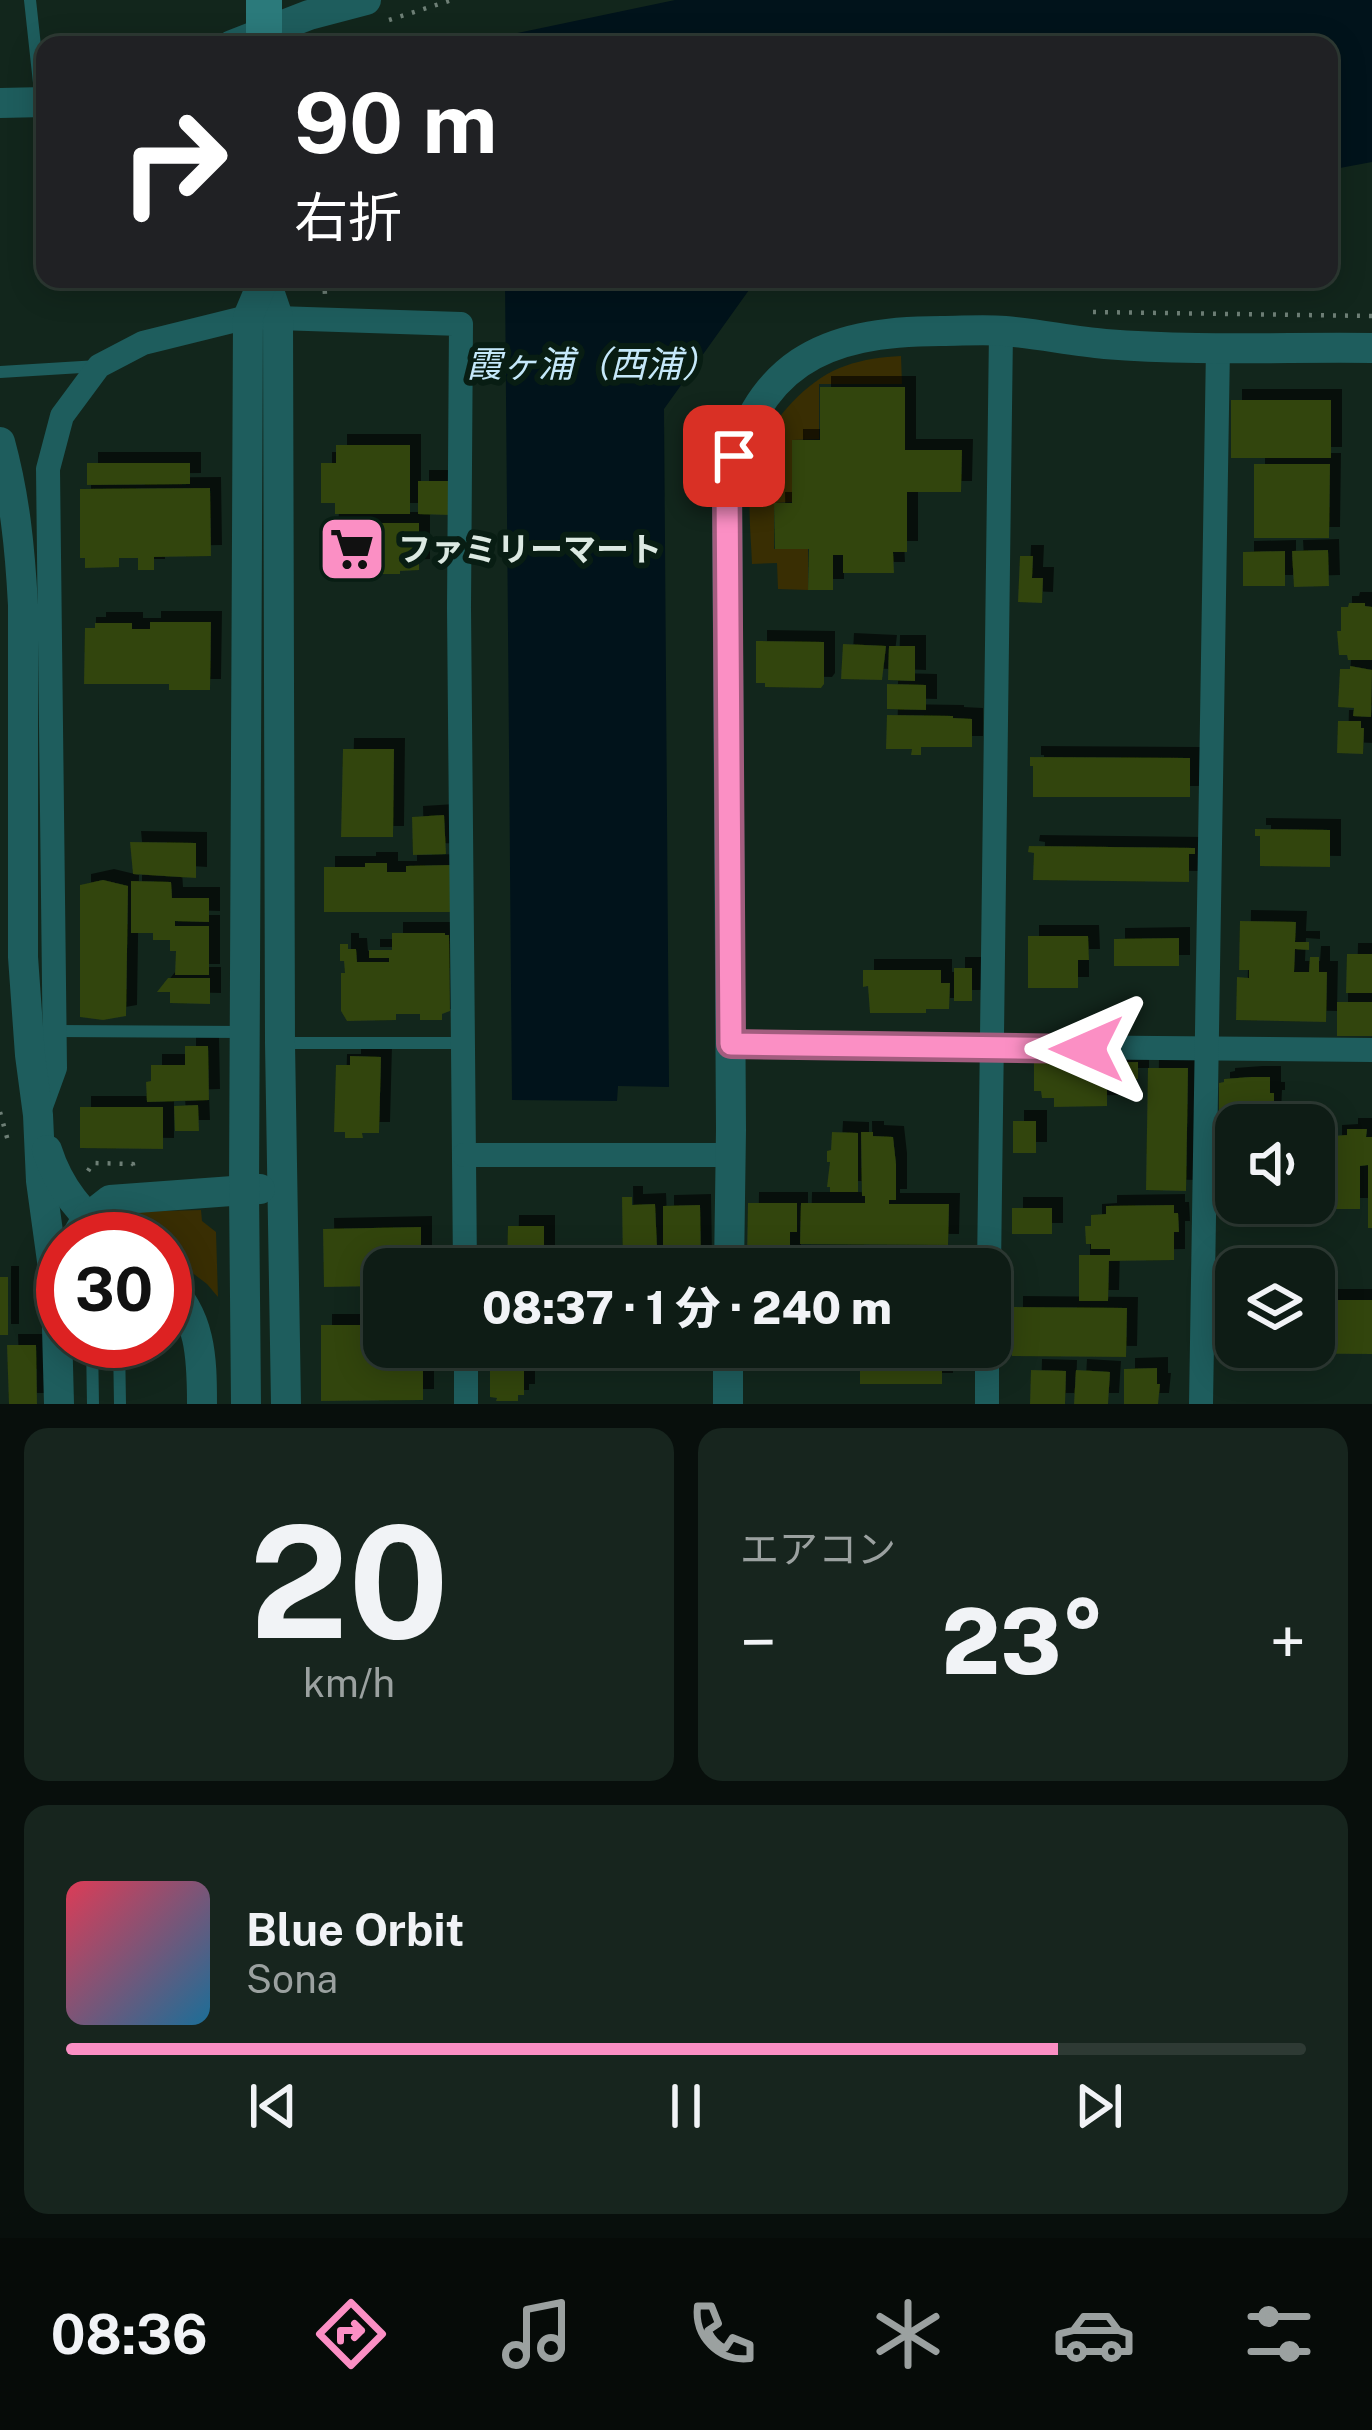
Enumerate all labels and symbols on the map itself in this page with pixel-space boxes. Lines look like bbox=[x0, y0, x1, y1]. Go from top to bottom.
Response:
water label: 霞ヶ浦（西浦） bbox=[466, 343, 718, 385]
pin bbox=[683, 405, 785, 507]
supermarket icon: ファミリーマート bbox=[317, 514, 387, 584]
place label: ファミリーマート bbox=[398, 530, 662, 568]
position arrow bbox=[1024, 986, 1150, 1112]
speed limit sign: 30 bbox=[36, 1212, 192, 1368]

